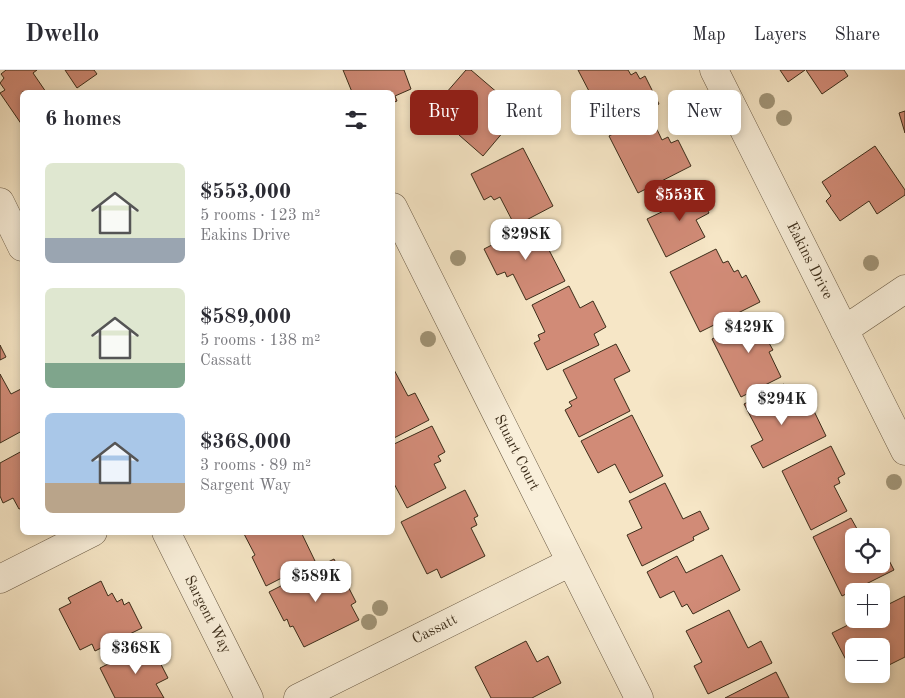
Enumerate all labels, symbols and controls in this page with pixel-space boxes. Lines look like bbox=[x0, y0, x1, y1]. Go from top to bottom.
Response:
text: Dwello bbox=[25, 23, 99, 47]
text: Map bbox=[692, 26, 726, 44]
text: Layers bbox=[754, 26, 806, 44]
text: Share bbox=[834, 26, 880, 44]
chip: Buy bbox=[410, 90, 478, 135]
chip: Rent bbox=[488, 90, 561, 135]
chip: Filters bbox=[571, 90, 658, 135]
chip: New bbox=[668, 90, 741, 135]
icon: filters bbox=[342, 106, 370, 134]
text: 6 homes bbox=[45, 109, 121, 130]
pin: $553K bbox=[645, 180, 715, 222]
text: $553,000 bbox=[200, 182, 291, 203]
icon: home bbox=[85, 183, 145, 243]
text: $553K bbox=[655, 188, 705, 204]
text: 5 rooms · 123 m² bbox=[200, 208, 320, 224]
pin: $298K bbox=[491, 218, 561, 261]
street label: Eakins Drive bbox=[783, 220, 835, 302]
text: $298K bbox=[501, 227, 551, 243]
text: Eakins Drive bbox=[200, 228, 290, 244]
text: $589,000 bbox=[200, 307, 291, 328]
icon: home bbox=[85, 308, 145, 368]
pin: $429K bbox=[714, 312, 784, 354]
text: $429K bbox=[724, 320, 774, 336]
text: 5 rooms · 138 m² bbox=[200, 333, 320, 349]
text: Cassatt bbox=[200, 353, 252, 369]
pin: $294K bbox=[747, 384, 817, 426]
text: $294K bbox=[757, 392, 807, 408]
street label: Stuart Court bbox=[491, 413, 541, 493]
text: $368,000 bbox=[200, 432, 291, 453]
icon: home bbox=[85, 433, 145, 493]
text: 3 rooms · 89 m² bbox=[200, 458, 311, 474]
text: Sargent Way bbox=[200, 478, 291, 494]
map controls bbox=[845, 528, 890, 683]
button: locate bbox=[845, 528, 890, 573]
pin: $589K bbox=[281, 560, 351, 603]
text: $589K bbox=[291, 569, 341, 585]
street label: Sargent Way bbox=[181, 574, 233, 656]
button: + bbox=[845, 583, 890, 628]
street label: Cassatt bbox=[410, 612, 460, 648]
pin: $368K bbox=[101, 632, 171, 675]
button: − bbox=[845, 638, 890, 683]
text: $368K bbox=[111, 641, 161, 657]

